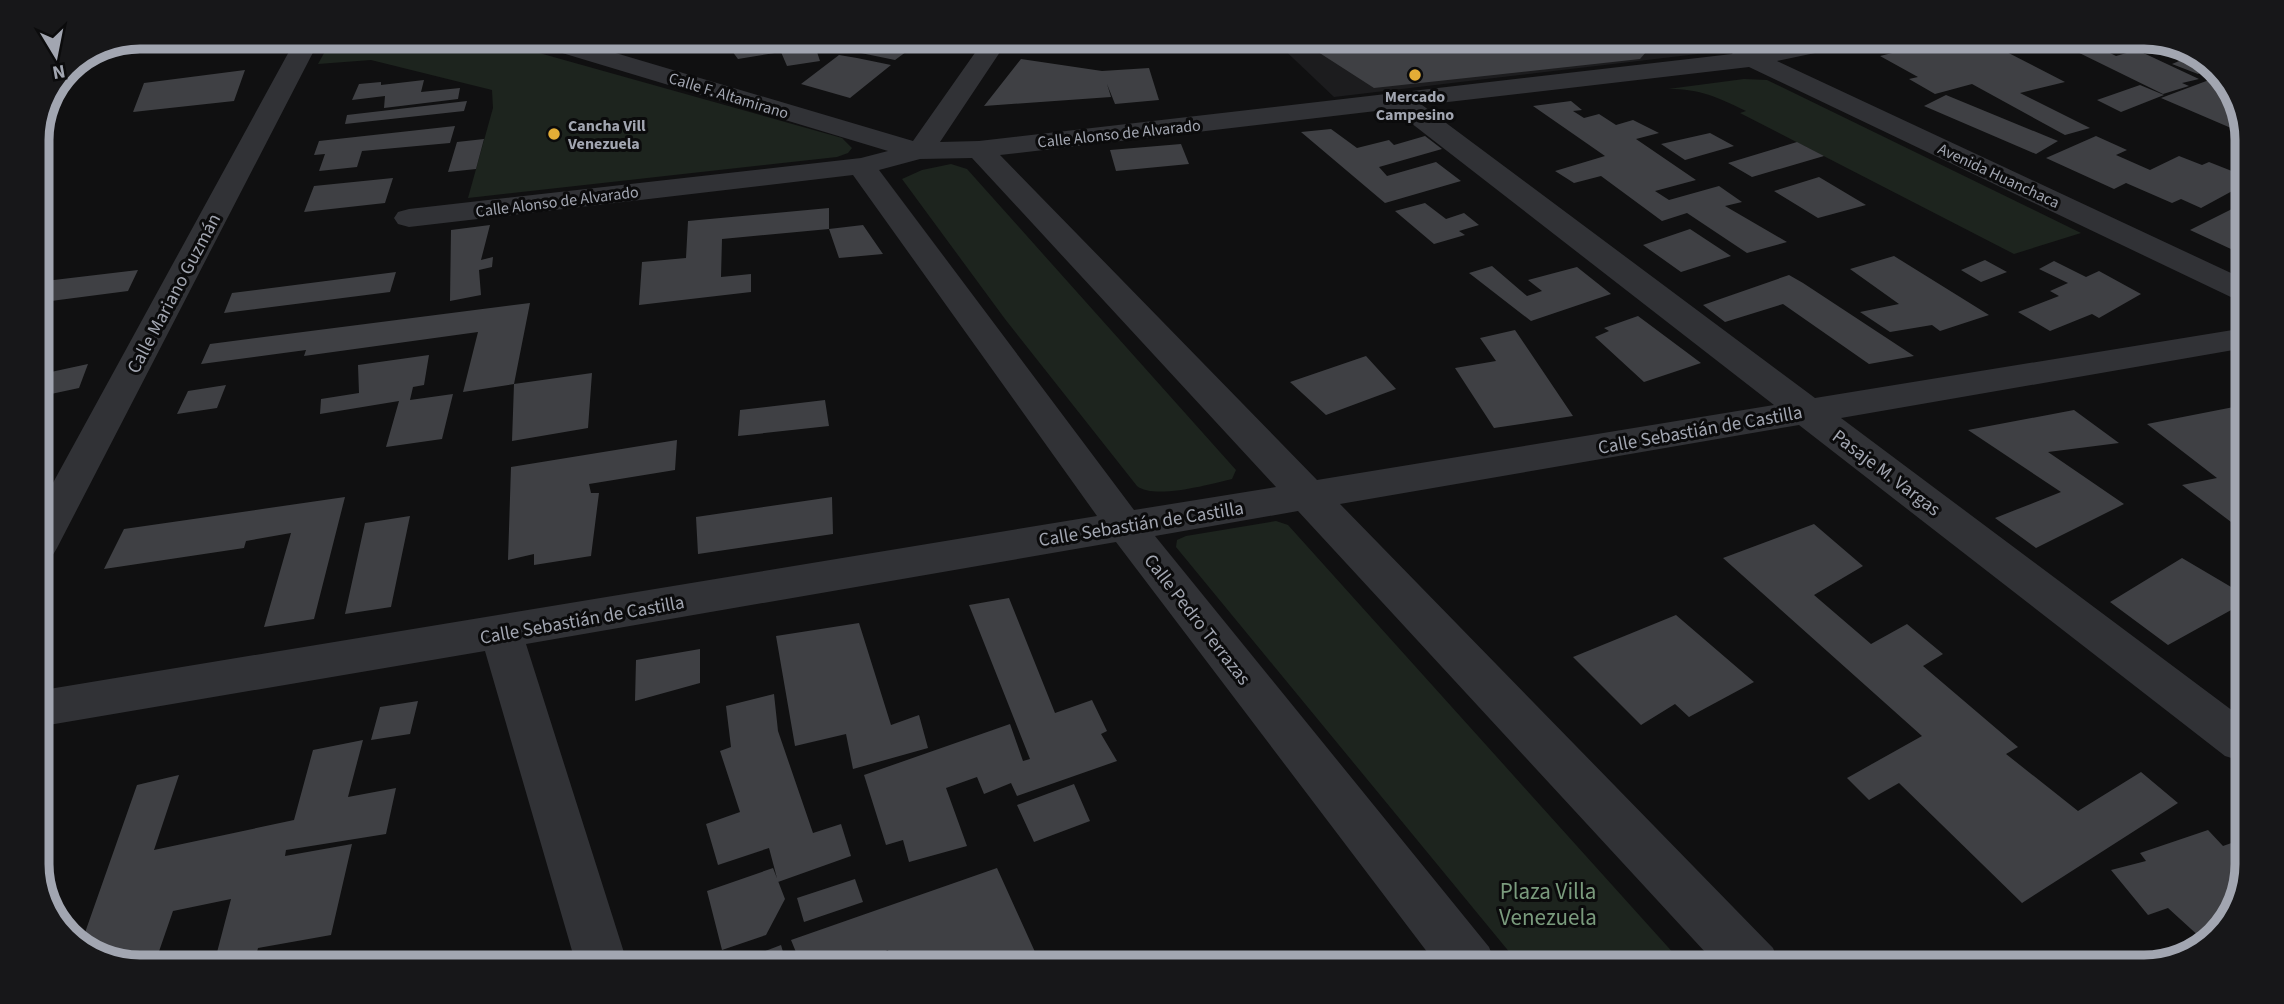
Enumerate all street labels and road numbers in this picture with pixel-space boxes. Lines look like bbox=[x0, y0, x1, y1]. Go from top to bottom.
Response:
street label: Calle F. Altamirano bbox=[666, 67, 791, 125]
street label: Calle Alonso de Alvarado bbox=[1036, 114, 1202, 154]
street label: Avenida Huanchaca bbox=[1934, 138, 2063, 214]
street label: Calle Alonso de Alvarado bbox=[474, 181, 640, 223]
street label: Calle Mariano Guzmán bbox=[121, 209, 228, 379]
street label: Calle Sebastián de Castilla bbox=[1596, 399, 1805, 462]
street label: Pasaje M. Vargas bbox=[1826, 423, 1946, 523]
street label: Calle Sebastián de Castilla bbox=[1037, 495, 1246, 554]
street label: Calle Pedro Terrazas bbox=[1137, 549, 1257, 691]
street label: Calle Sebastián de Castilla bbox=[478, 589, 687, 652]

